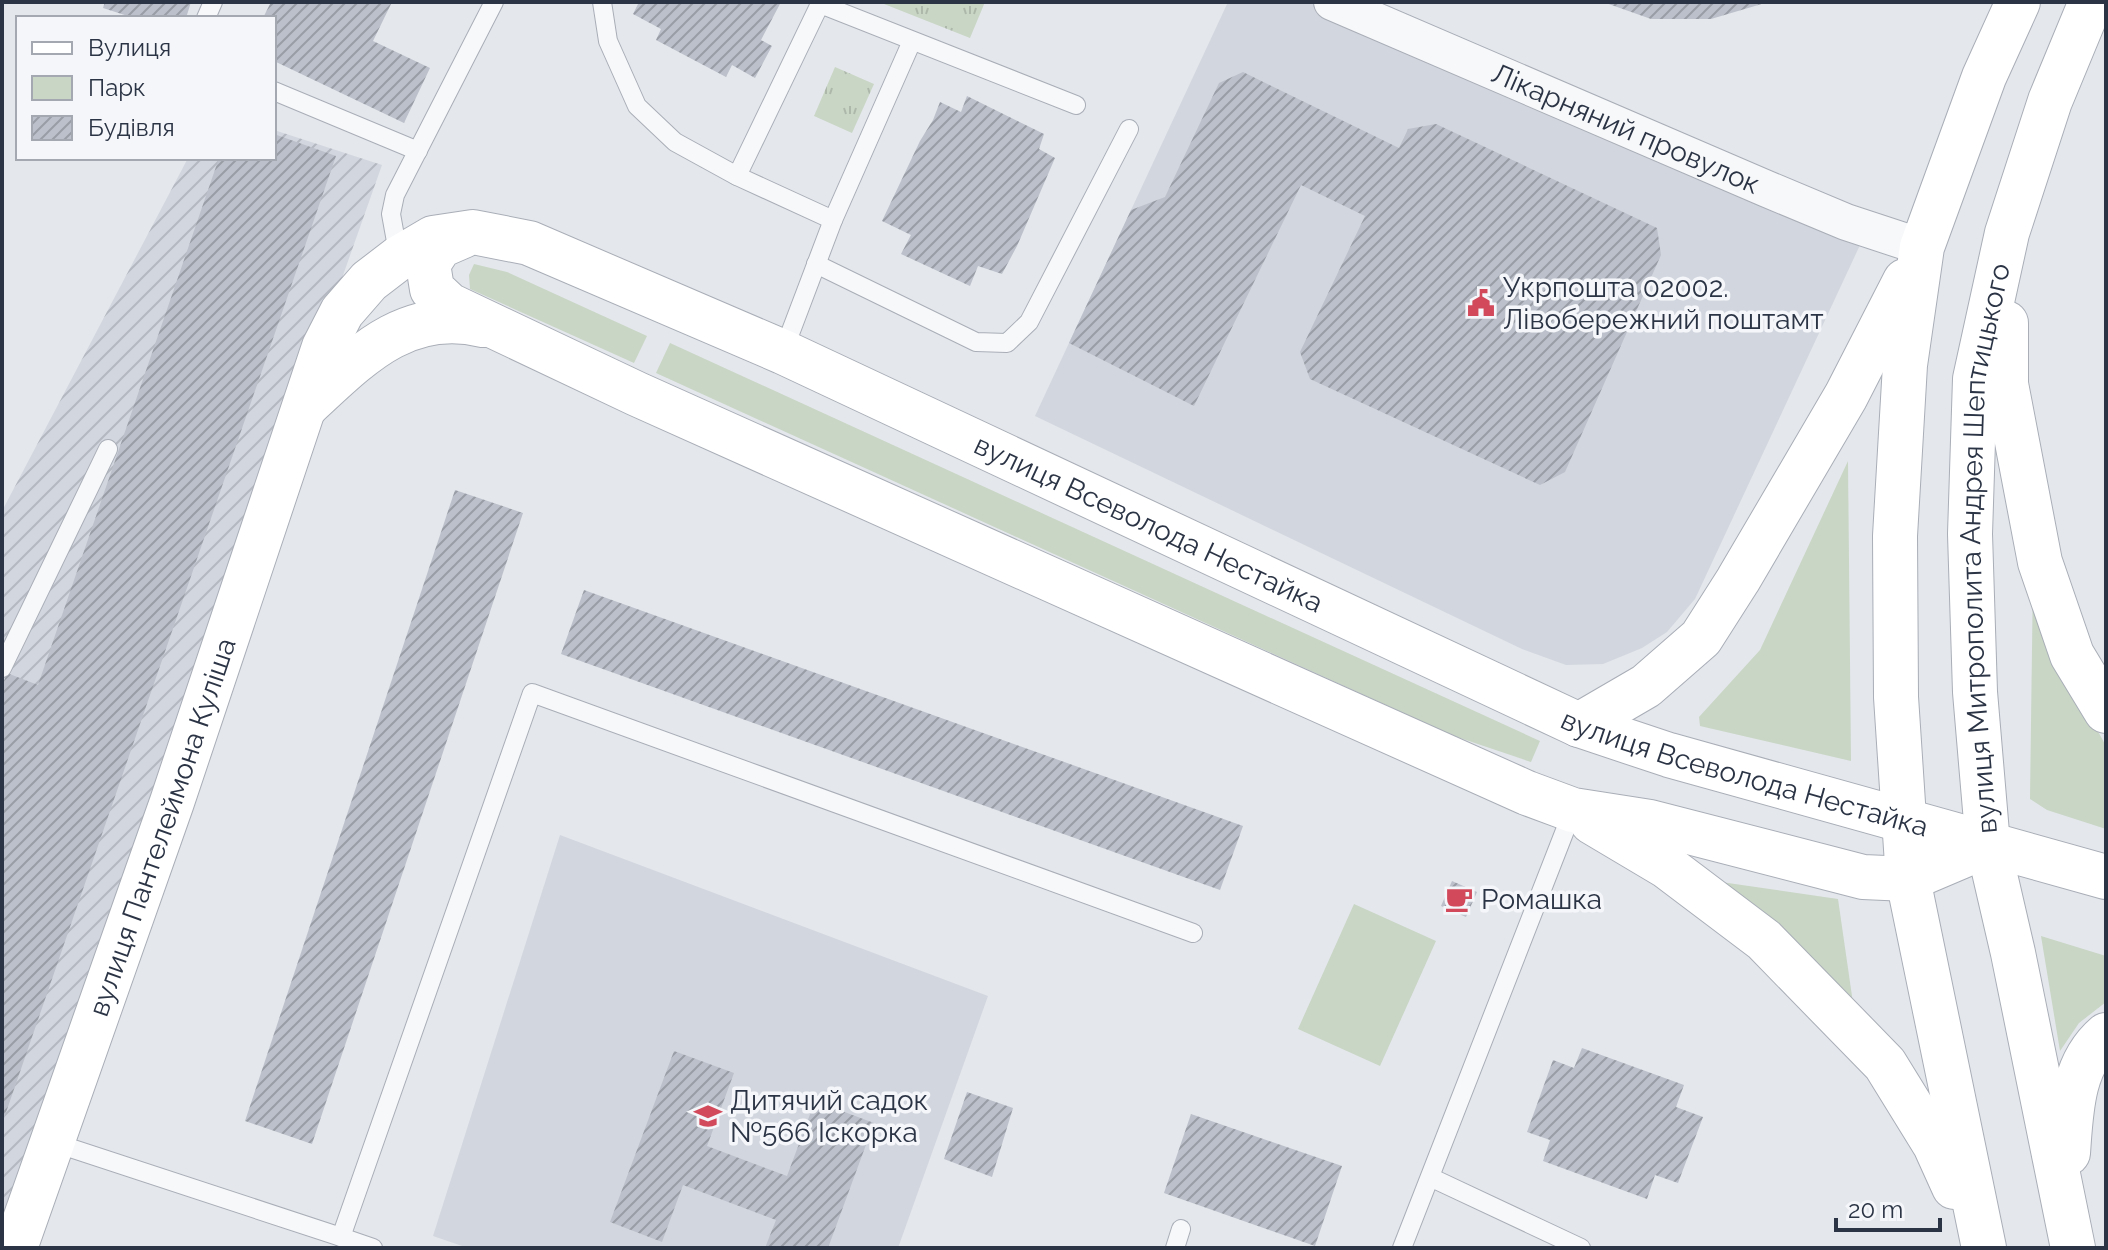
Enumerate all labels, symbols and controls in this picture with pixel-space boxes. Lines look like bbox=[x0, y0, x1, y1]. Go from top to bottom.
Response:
legend bbox=[16, 16, 276, 160]
text: Вулиця bbox=[88, 33, 171, 62]
street label: Лікарняний провулок bbox=[1487, 56, 1765, 200]
text: Парк bbox=[88, 73, 146, 102]
text: Будівля bbox=[88, 113, 175, 142]
street label: вулиця Митрополита Андрея Шептицького bbox=[1953, 260, 2016, 835]
place label: Укрпошта 02002. Лівобережний поштамт bbox=[1503, 271, 1824, 336]
public building icon: Укрпошта 02002. Лівобережний поштамт bbox=[1466, 288, 1496, 318]
street label: вулиця Всеволода Нестайка bbox=[969, 428, 1328, 619]
street label: вулиця Пантелеймона Куліша bbox=[82, 634, 242, 1020]
street label: вулиця Всеволода Нестайка bbox=[1556, 703, 1932, 843]
place label: Ромашка bbox=[1481, 883, 1602, 916]
cafe icon: Ромашка bbox=[1444, 884, 1474, 914]
place label: Дитячий садок №566 Іскорка bbox=[730, 1084, 928, 1149]
school or university icon: Дитячий садок №566 Іскорка bbox=[693, 1101, 723, 1131]
scale bar bbox=[1836, 1182, 1940, 1232]
text: 20 m bbox=[1848, 1195, 1903, 1224]

